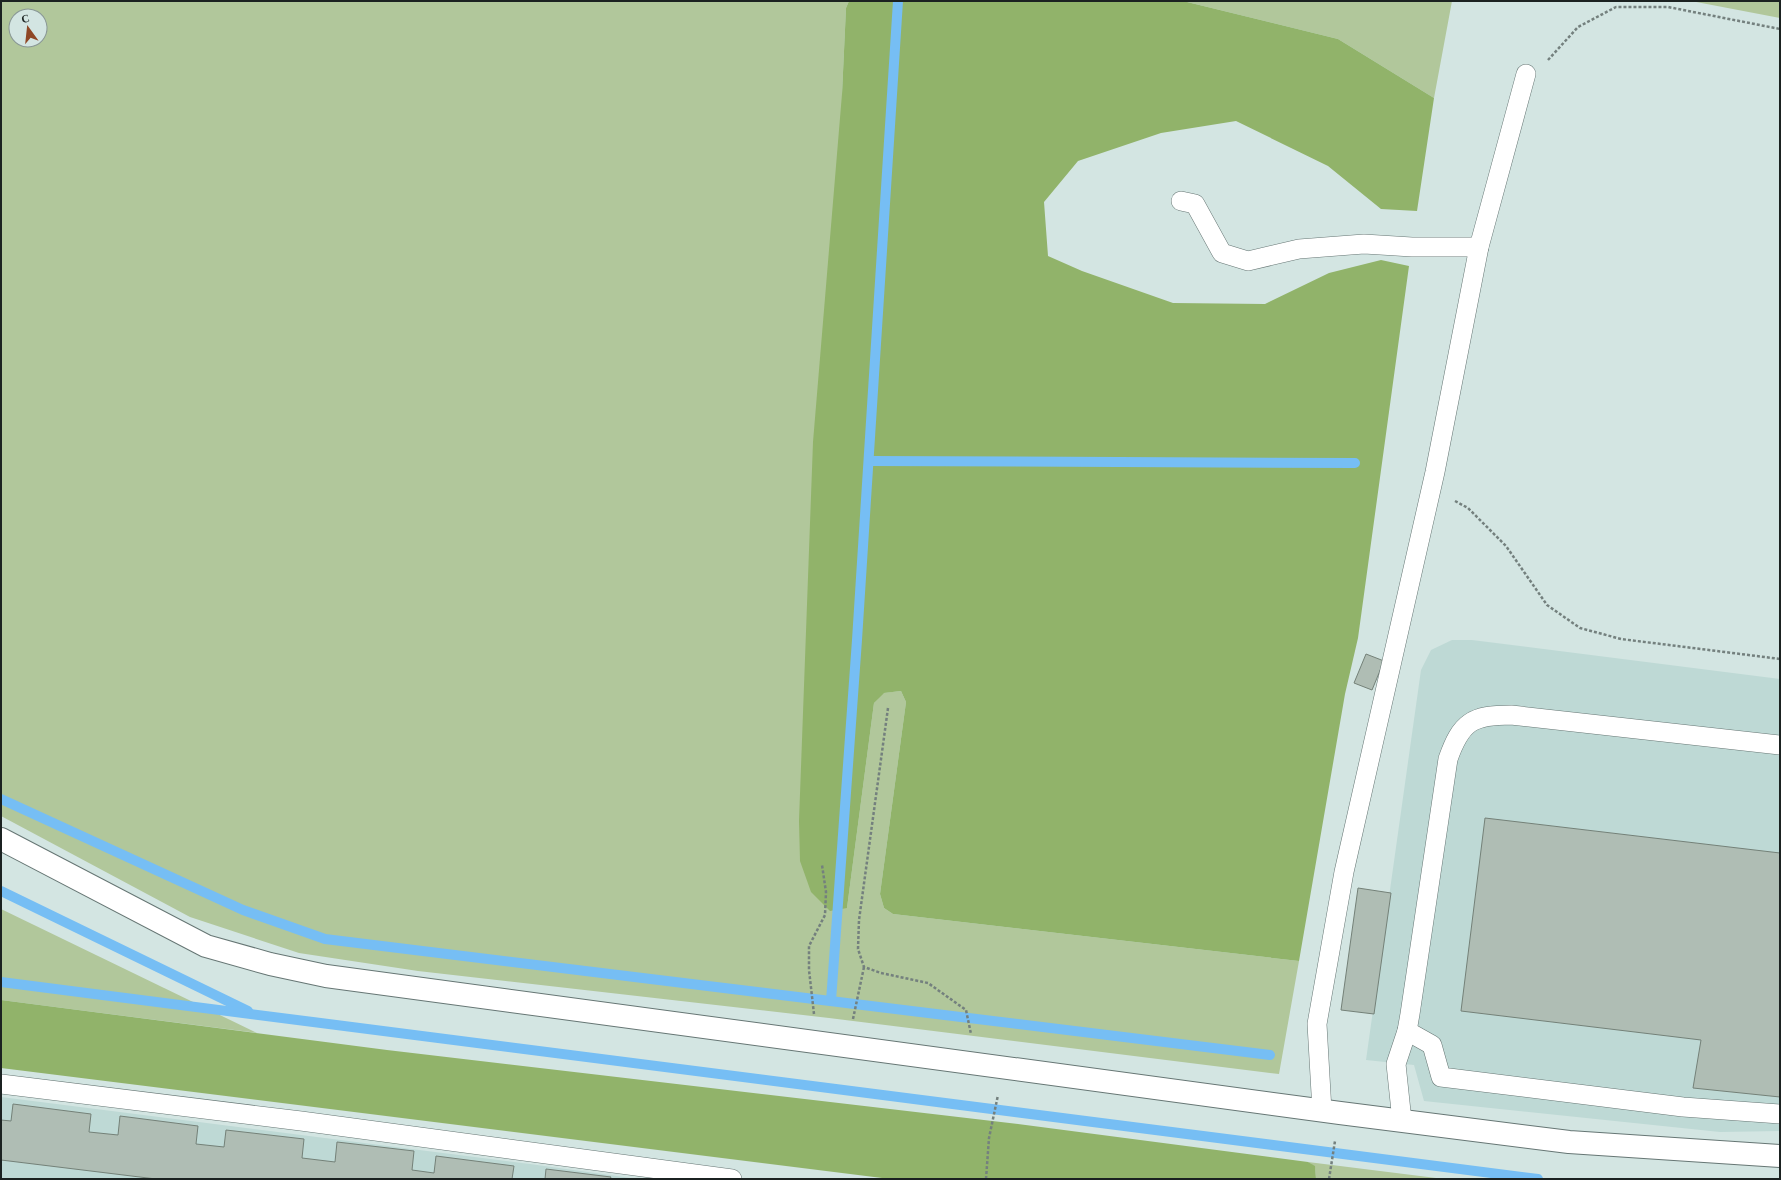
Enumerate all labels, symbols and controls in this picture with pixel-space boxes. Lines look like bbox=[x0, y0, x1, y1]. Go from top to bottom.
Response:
north arrow bbox=[8, 8, 48, 48]
text: С bbox=[20, 12, 31, 25]

